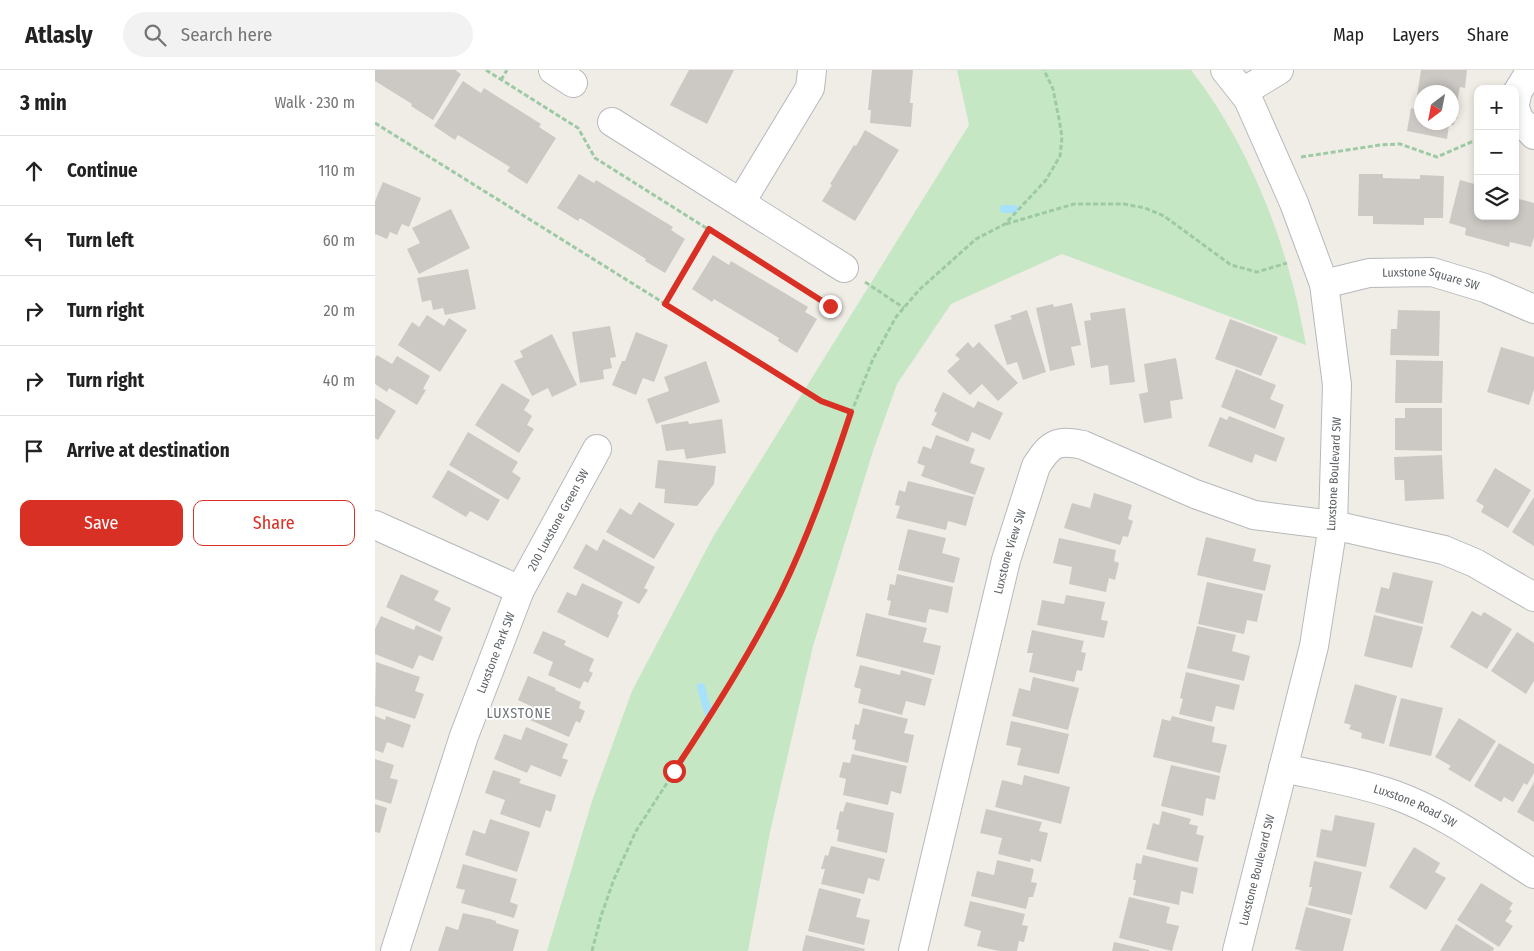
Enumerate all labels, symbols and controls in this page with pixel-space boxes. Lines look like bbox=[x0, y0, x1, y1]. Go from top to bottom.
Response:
search box bbox=[123, 12, 473, 57]
text: Atlasly bbox=[25, 21, 93, 49]
icon: search bbox=[141, 21, 169, 49]
text: Search here bbox=[181, 23, 272, 46]
text: Map bbox=[1333, 24, 1364, 46]
text: Layers bbox=[1392, 24, 1439, 46]
text: Share bbox=[1467, 24, 1509, 46]
north arrow bbox=[1414, 85, 1459, 130]
map controls bbox=[1474, 85, 1519, 220]
button: + bbox=[1474, 85, 1519, 130]
text: 3 min bbox=[20, 90, 67, 116]
text: Walk · 230 m bbox=[275, 93, 355, 112]
button: − bbox=[1474, 130, 1519, 175]
icon: ahead bbox=[20, 157, 48, 185]
text: Continue bbox=[67, 159, 138, 182]
text: 110 m bbox=[318, 161, 355, 180]
button: layers bbox=[1474, 175, 1519, 220]
icon: left bbox=[20, 227, 48, 255]
text: Turn left bbox=[67, 229, 134, 252]
text: 60 m bbox=[323, 231, 355, 250]
street label: Luxstone Square SW bbox=[1382, 264, 1481, 293]
route end bbox=[819, 295, 842, 318]
icon: right bbox=[20, 297, 48, 325]
text: Turn right bbox=[67, 299, 144, 322]
text: 20 m bbox=[324, 301, 355, 320]
icon: right bbox=[20, 367, 48, 395]
text: Turn right bbox=[67, 369, 144, 392]
text: 40 m bbox=[323, 371, 355, 390]
street label: Luxstone Boulevard SW bbox=[1324, 417, 1344, 531]
icon: arrive bbox=[20, 437, 48, 465]
text: Arrive at destination bbox=[67, 439, 230, 462]
street label: 200 Luxstone Green SW bbox=[525, 466, 592, 573]
button: Save bbox=[20, 500, 183, 546]
button: Share bbox=[193, 500, 355, 546]
street label: Luxstone View SW bbox=[991, 508, 1029, 595]
street label: Luxstone Park SW bbox=[474, 610, 518, 695]
district label: LUXSTONE bbox=[486, 705, 552, 722]
route start bbox=[663, 760, 686, 783]
street label: Luxstone Road SW bbox=[1372, 782, 1459, 830]
street label: Luxstone Boulevard SW bbox=[1236, 813, 1278, 927]

